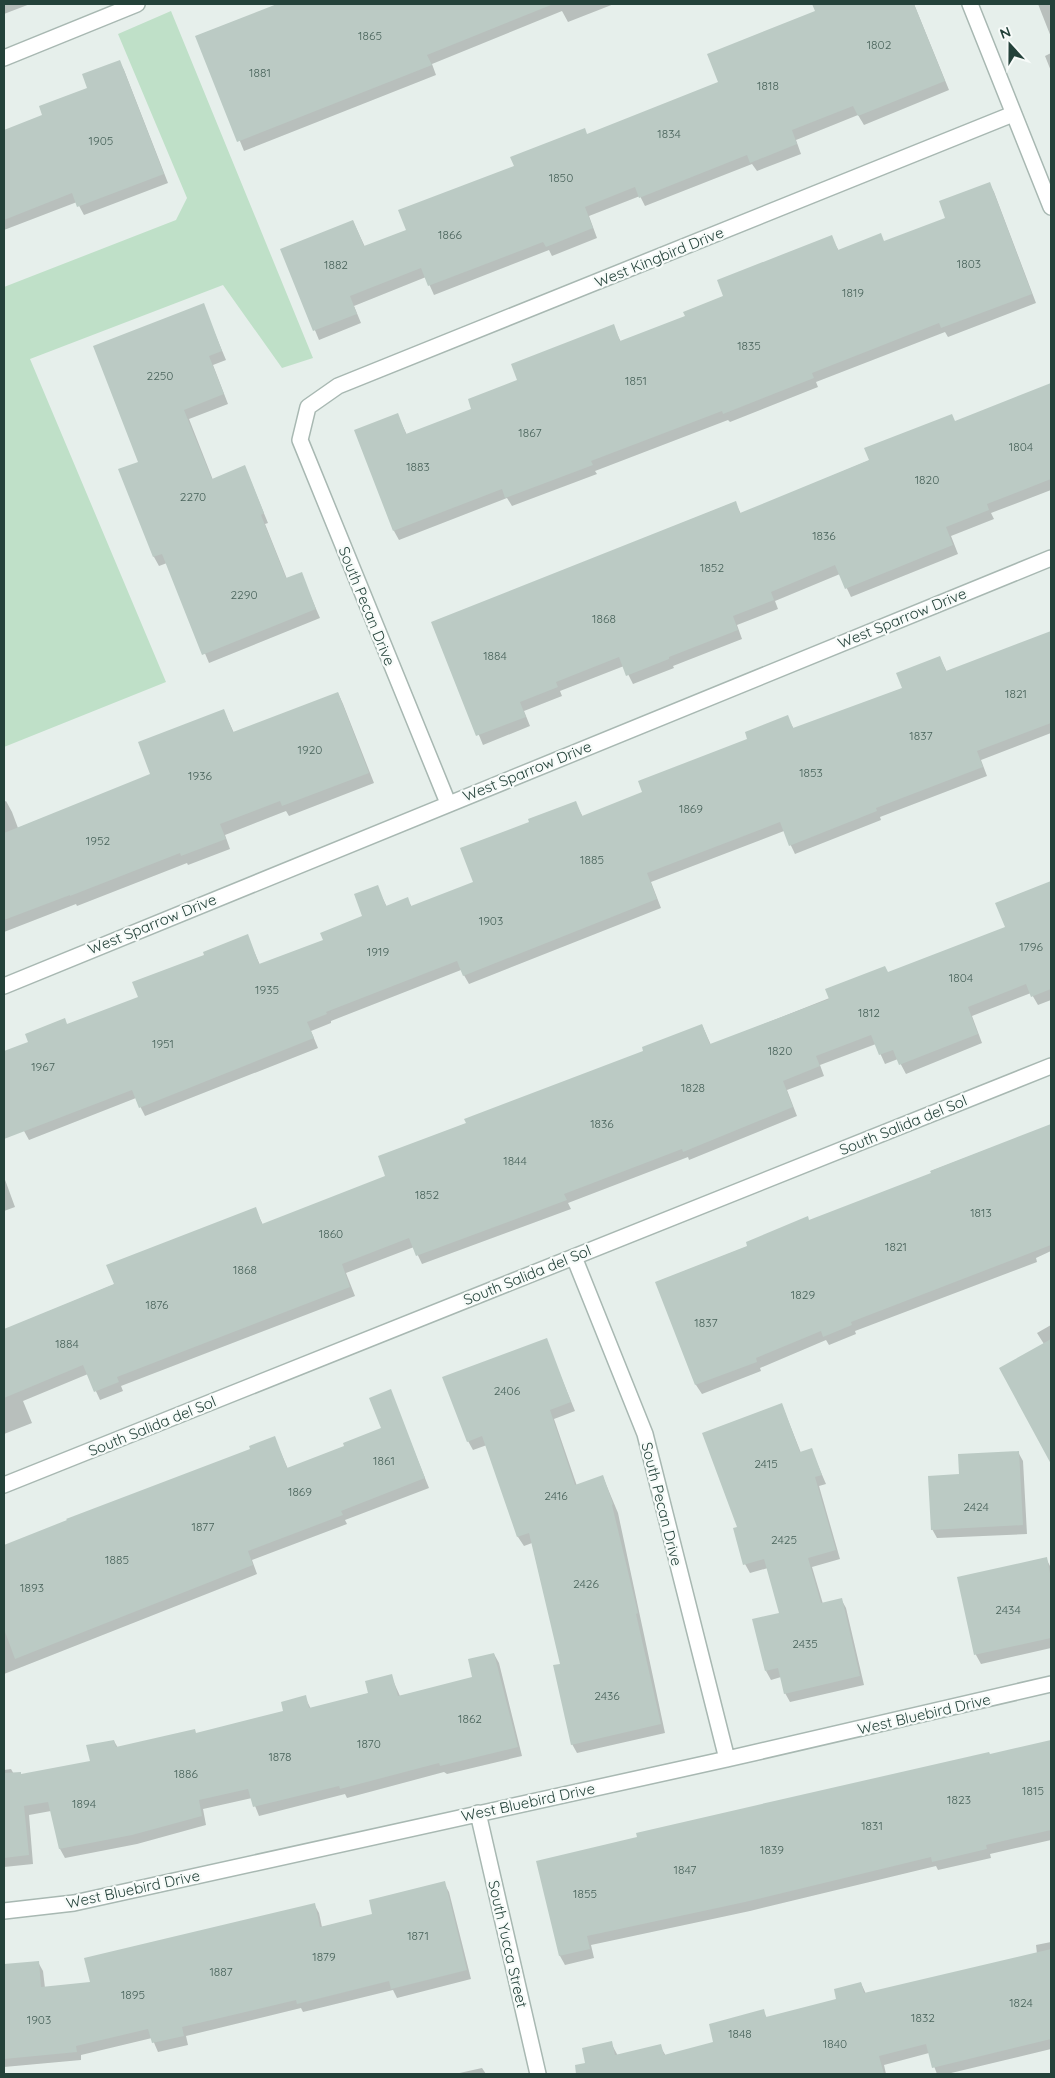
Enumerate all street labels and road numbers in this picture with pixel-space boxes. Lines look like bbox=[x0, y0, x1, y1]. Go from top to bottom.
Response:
street label: West Kingbird Drive bbox=[592, 222, 726, 292]
street label: South Pecan Drive bbox=[334, 544, 400, 668]
street label: West Sparrow Drive bbox=[835, 583, 969, 653]
street label: West Sparrow Drive bbox=[460, 736, 594, 806]
street label: West Sparrow Drive bbox=[85, 889, 219, 959]
street label: South Salida del Sol bbox=[836, 1091, 970, 1159]
street label: South Salida del Sol bbox=[460, 1241, 594, 1309]
street label: South Salida del Sol bbox=[85, 1392, 219, 1460]
street label: South Pecan Drive bbox=[637, 1440, 687, 1568]
street label: West Bluebird Drive bbox=[856, 1689, 992, 1739]
street label: West Bluebird Drive bbox=[459, 1779, 597, 1825]
street label: West Bluebird Drive bbox=[64, 1866, 202, 1912]
street label: South Yucca Street bbox=[484, 1878, 532, 2010]

